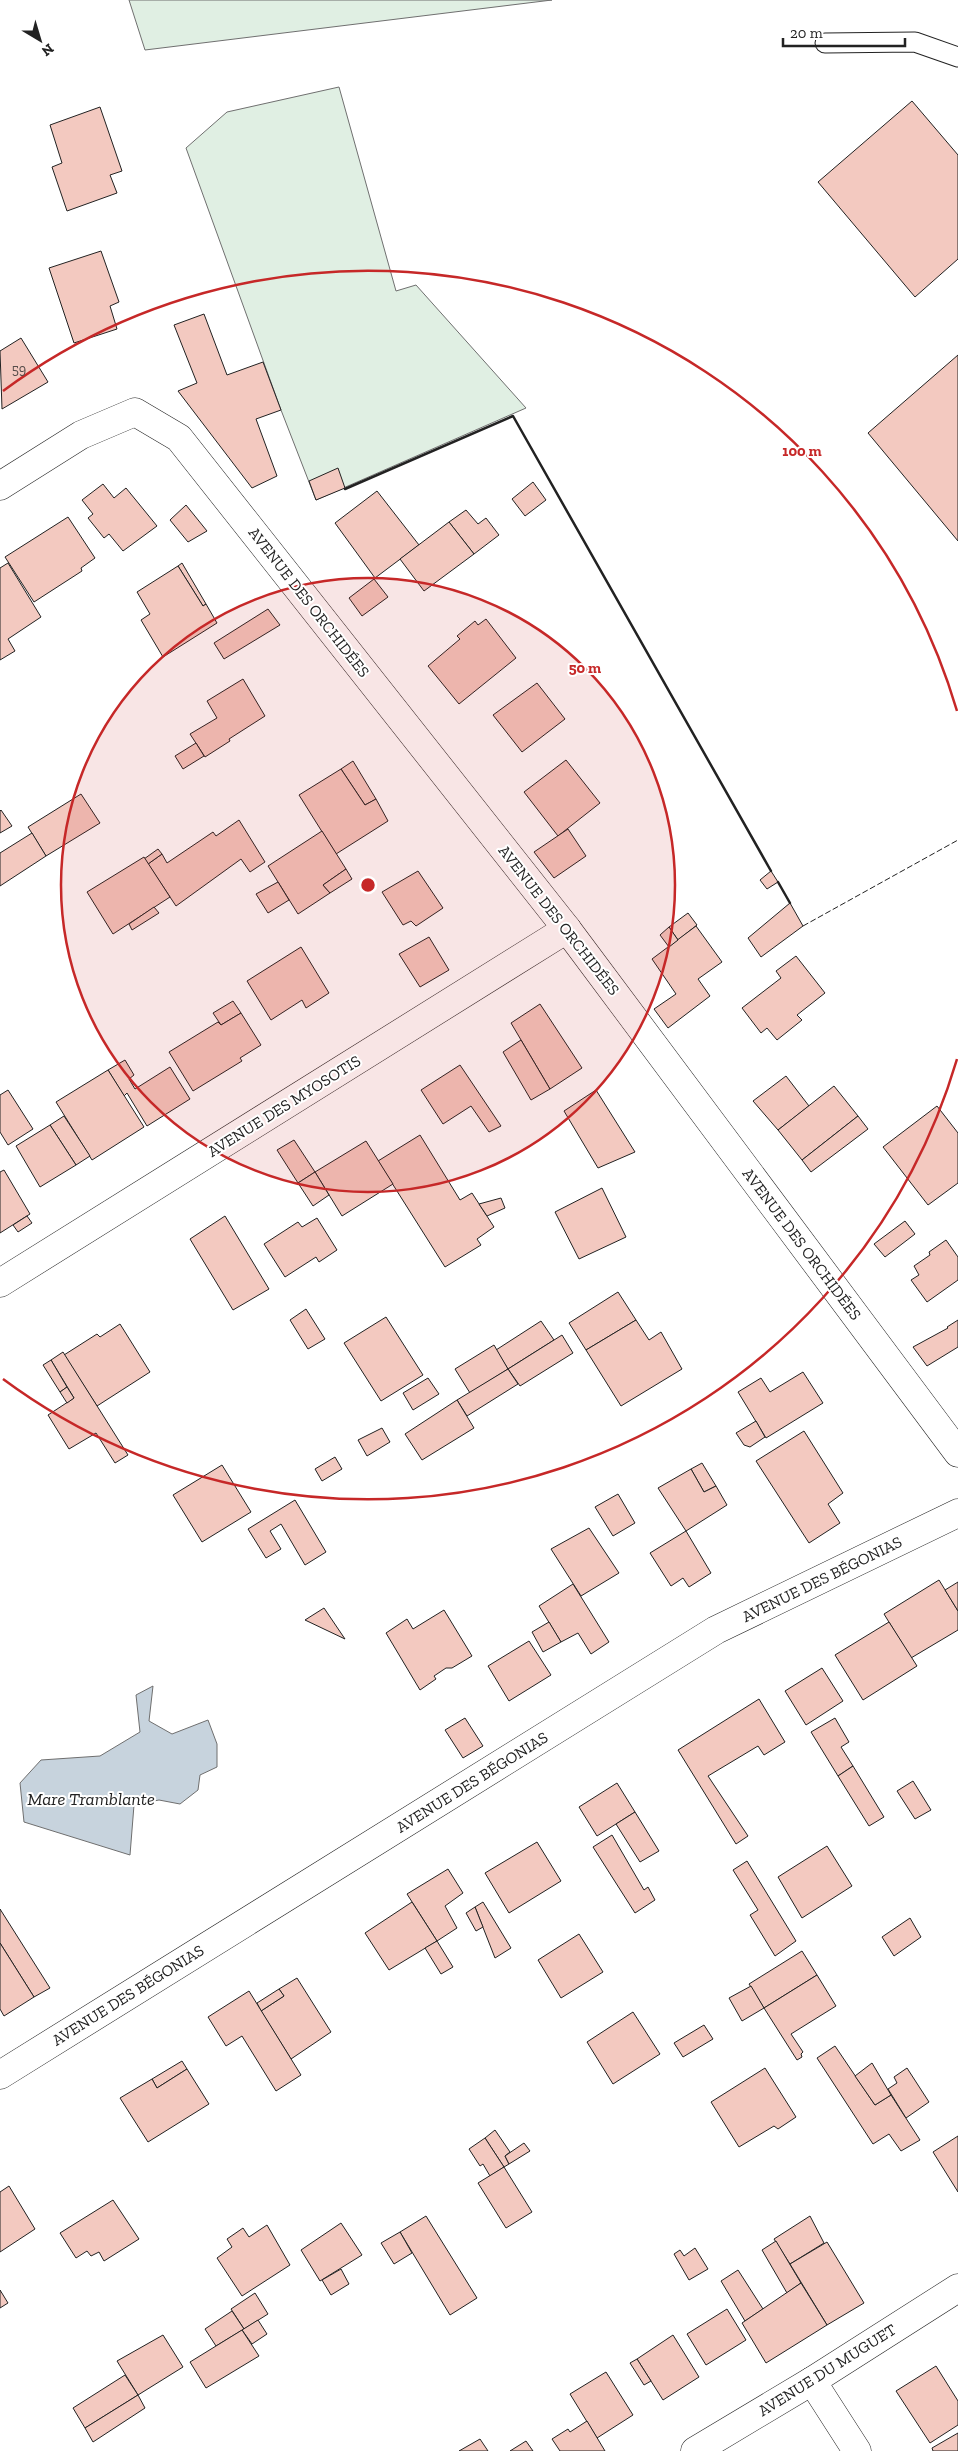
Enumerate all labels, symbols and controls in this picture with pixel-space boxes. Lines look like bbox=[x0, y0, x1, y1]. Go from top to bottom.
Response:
north arrow bbox=[15, 15, 65, 65]
scale bar bbox=[783, 15, 906, 47]
text: 20 m bbox=[790, 24, 823, 42]
text: N bbox=[38, 40, 57, 60]
house number: 59 bbox=[12, 361, 26, 378]
text: 100 m bbox=[782, 442, 822, 460]
street label: AVENUE DES ORCHIDÉES bbox=[244, 523, 374, 681]
text: 50 m bbox=[569, 659, 601, 677]
street label: AVENUE DES ORCHIDÉES bbox=[494, 841, 624, 999]
centre of rings bbox=[359, 876, 377, 894]
street label: AVENUE DES MYOSOTIS bbox=[204, 1051, 364, 1161]
street label: AVENUE DES ORCHIDÉES bbox=[739, 1164, 865, 1324]
street label: AVENUE DES BÉGONIAS bbox=[739, 1532, 905, 1626]
street label: AVENUE DES BÉGONIAS bbox=[393, 1727, 551, 1837]
water label: Mare Tramblante bbox=[27, 1788, 155, 1810]
street label: AVENUE DES BÉGONIAS bbox=[49, 1940, 207, 2050]
street label: AVENUE DU MUGUET bbox=[755, 2320, 900, 2420]

